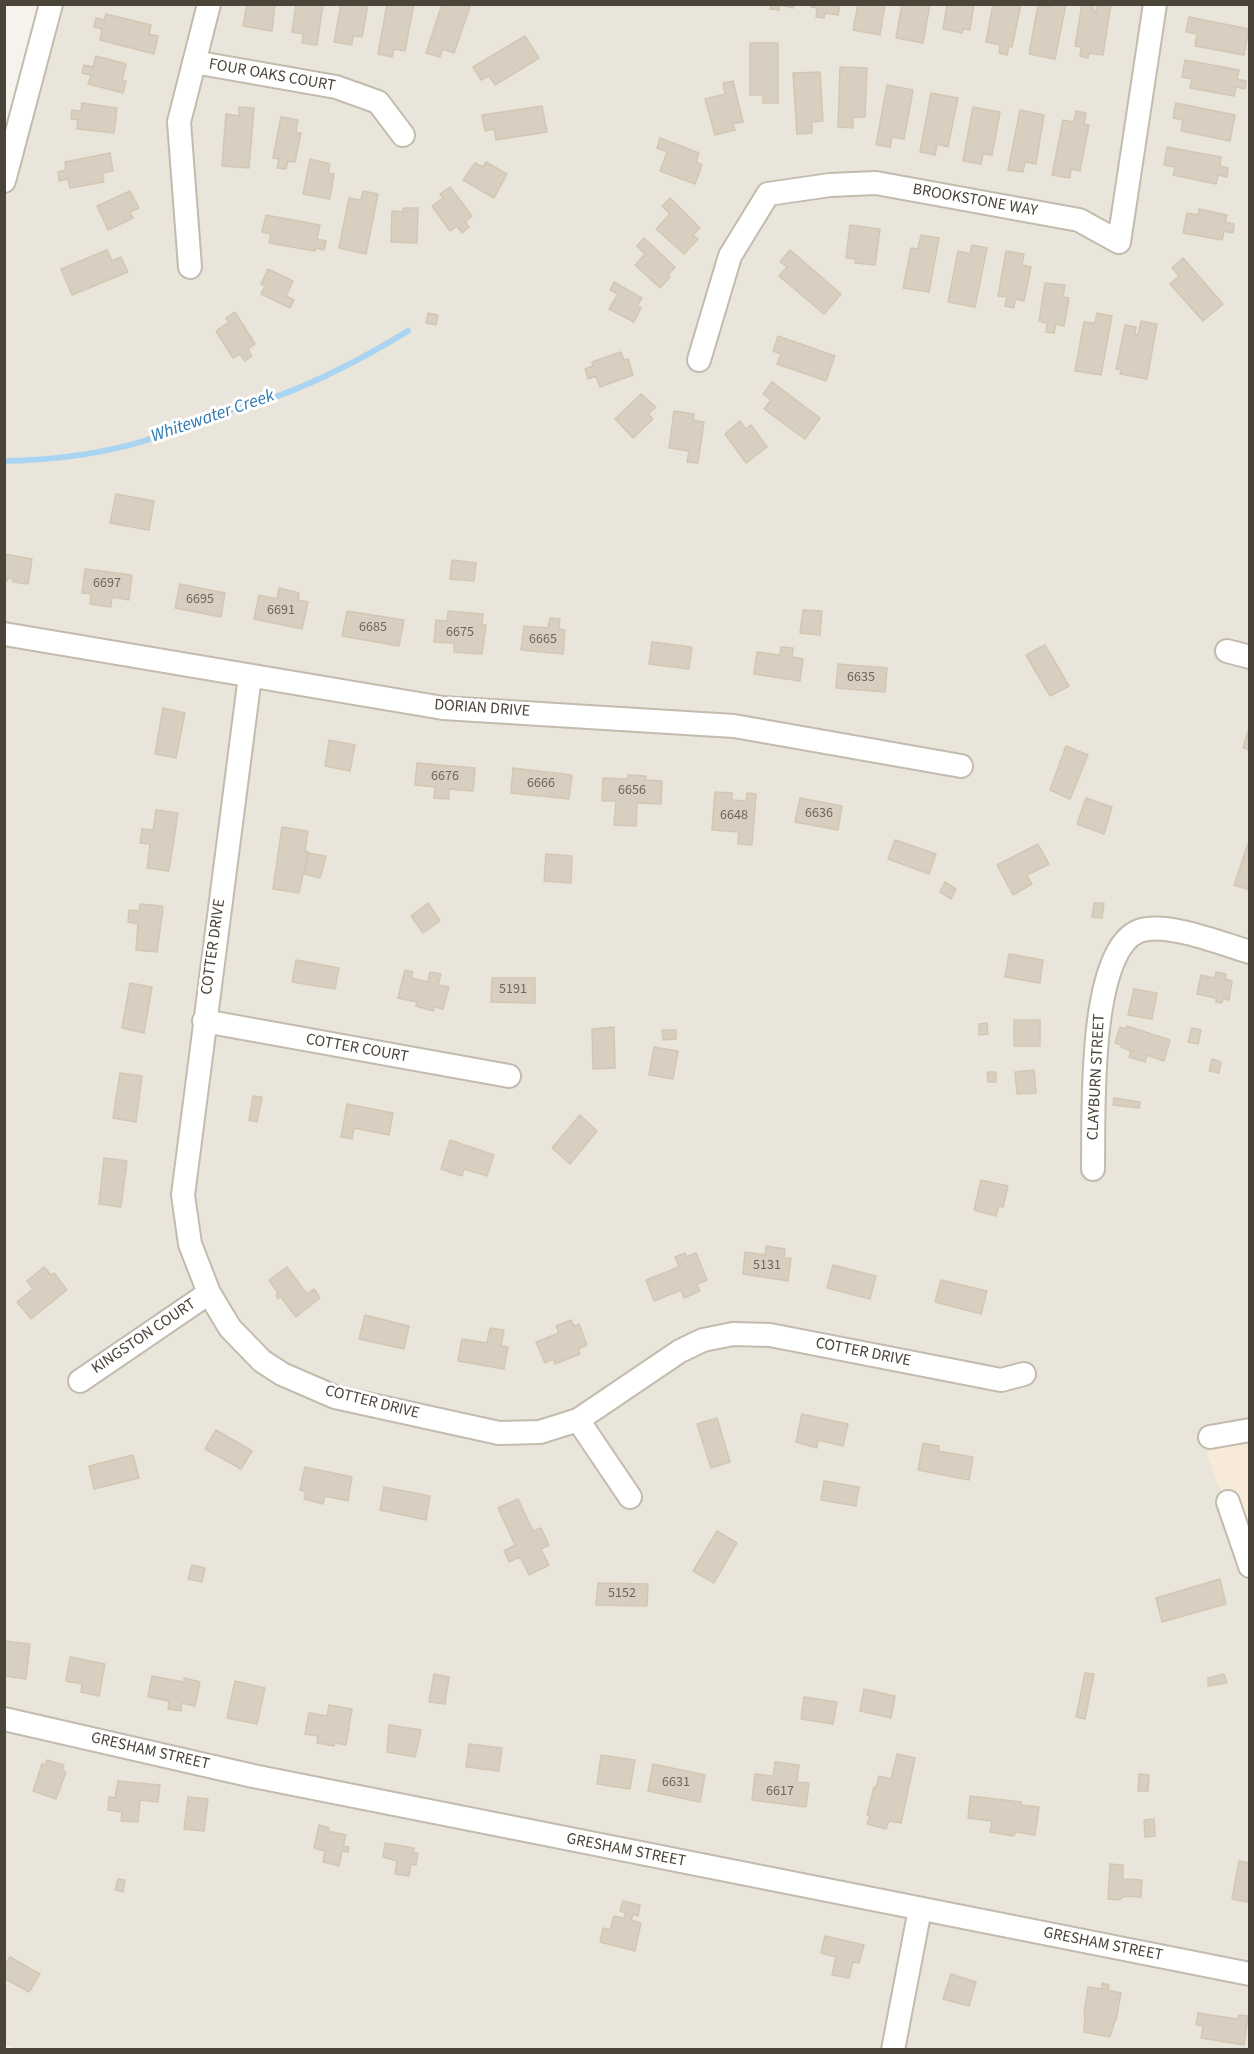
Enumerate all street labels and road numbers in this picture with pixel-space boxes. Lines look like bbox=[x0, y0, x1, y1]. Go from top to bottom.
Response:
street label: FOUR OAKS COURT bbox=[207, 55, 337, 97]
street label: BROOKSTONE WAY bbox=[911, 181, 1039, 221]
street label: DORIAN DRIVE bbox=[434, 696, 530, 722]
street label: COTTER DRIVE bbox=[198, 898, 230, 996]
street label: CLAYBURN STREET bbox=[1084, 1013, 1110, 1141]
street label: COTTER COURT bbox=[304, 1031, 410, 1067]
street label: KINGSTON COURT bbox=[88, 1295, 200, 1379]
street label: COTTER DRIVE bbox=[814, 1334, 912, 1372]
street label: COTTER DRIVE bbox=[323, 1382, 421, 1424]
street label: GRESHAM STREET bbox=[89, 1729, 211, 1775]
street label: GRESHAM STREET bbox=[565, 1830, 687, 1872]
street label: GRESHAM STREET bbox=[1042, 1924, 1164, 1966]

